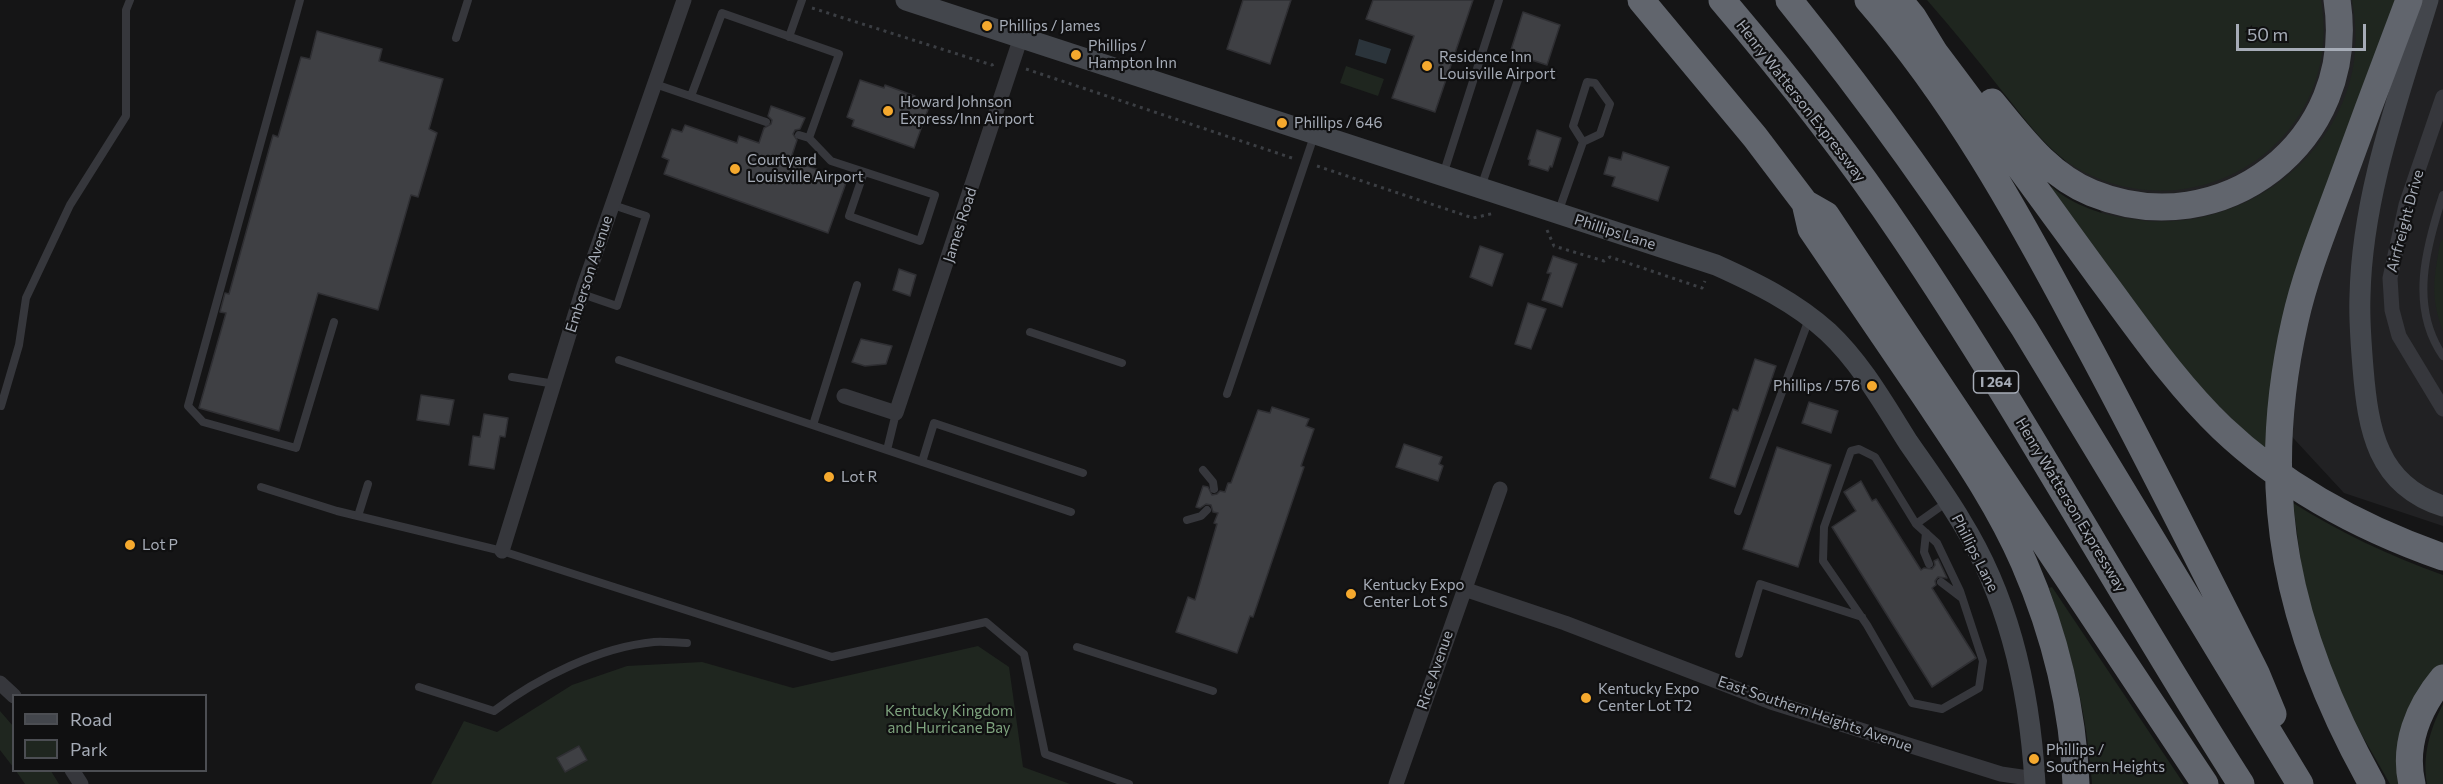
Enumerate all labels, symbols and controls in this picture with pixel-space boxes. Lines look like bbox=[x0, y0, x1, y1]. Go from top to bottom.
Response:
scale bar bbox=[2239, 12, 2370, 50]
place label: Phillips / James bbox=[999, 17, 1100, 35]
street label: Henry Watterson Expressway bbox=[1732, 17, 1870, 185]
marker: Phillips / James bbox=[980, 19, 994, 33]
text: 50 m bbox=[2247, 23, 2288, 45]
place label: Phillips / Hampton Inn bbox=[1088, 37, 1177, 72]
marker: Phillips / Hampton Inn bbox=[1069, 48, 1083, 62]
place label: Residence Inn Louisville Airport bbox=[1439, 48, 1556, 83]
marker: Residence Inn Louisville Airport bbox=[1420, 59, 1434, 73]
place label: Howard Johnson Express/Inn Airport bbox=[900, 93, 1034, 128]
marker: Howard Johnson Express/Inn Airport bbox=[881, 104, 895, 118]
place label: Phillips / 646 bbox=[1294, 114, 1383, 132]
marker: Phillips / 646 bbox=[1275, 116, 1289, 130]
place label: Courtyard Louisville Airport bbox=[747, 151, 864, 186]
marker: Courtyard Louisville Airport bbox=[728, 162, 742, 176]
street label: Airfreight Drive bbox=[2383, 168, 2427, 274]
street label: James Road bbox=[939, 185, 981, 265]
street label: Phillips Lane bbox=[1572, 210, 1658, 254]
street label: Emberson Avenue bbox=[562, 213, 616, 335]
road number: I 264 bbox=[1974, 371, 2018, 393]
place label: Phillips / 576 bbox=[1773, 377, 1860, 395]
marker: Phillips / 576 bbox=[1865, 379, 1879, 393]
street label: Henry Watterson Expressway bbox=[2012, 415, 2130, 595]
place label: Lot R bbox=[841, 468, 878, 486]
marker: Lot R bbox=[822, 470, 836, 484]
street label: Phillips Lane bbox=[1948, 511, 2002, 595]
place label: Lot P bbox=[142, 536, 178, 554]
marker: Lot P bbox=[123, 538, 137, 552]
place label: Kentucky Expo Center Lot S bbox=[1363, 576, 1464, 611]
marker: Kentucky Expo Center Lot S bbox=[1344, 587, 1358, 601]
street label: Rice Avenue bbox=[1413, 628, 1457, 712]
street label: East Southern Heights Avenue bbox=[1715, 672, 1915, 756]
place label: Kentucky Expo Center Lot T2 bbox=[1598, 680, 1699, 715]
marker: Kentucky Expo Center Lot T2 bbox=[1579, 691, 1593, 705]
legend bbox=[12, 694, 207, 772]
park label: Kentucky Kingdom and Hurricane Bay bbox=[885, 702, 1013, 737]
text: Road bbox=[70, 708, 112, 730]
text: Park bbox=[70, 738, 108, 760]
place label: Phillips / Southern Heights bbox=[2046, 741, 2165, 776]
marker: Phillips / Southern Heights bbox=[2027, 752, 2041, 766]

